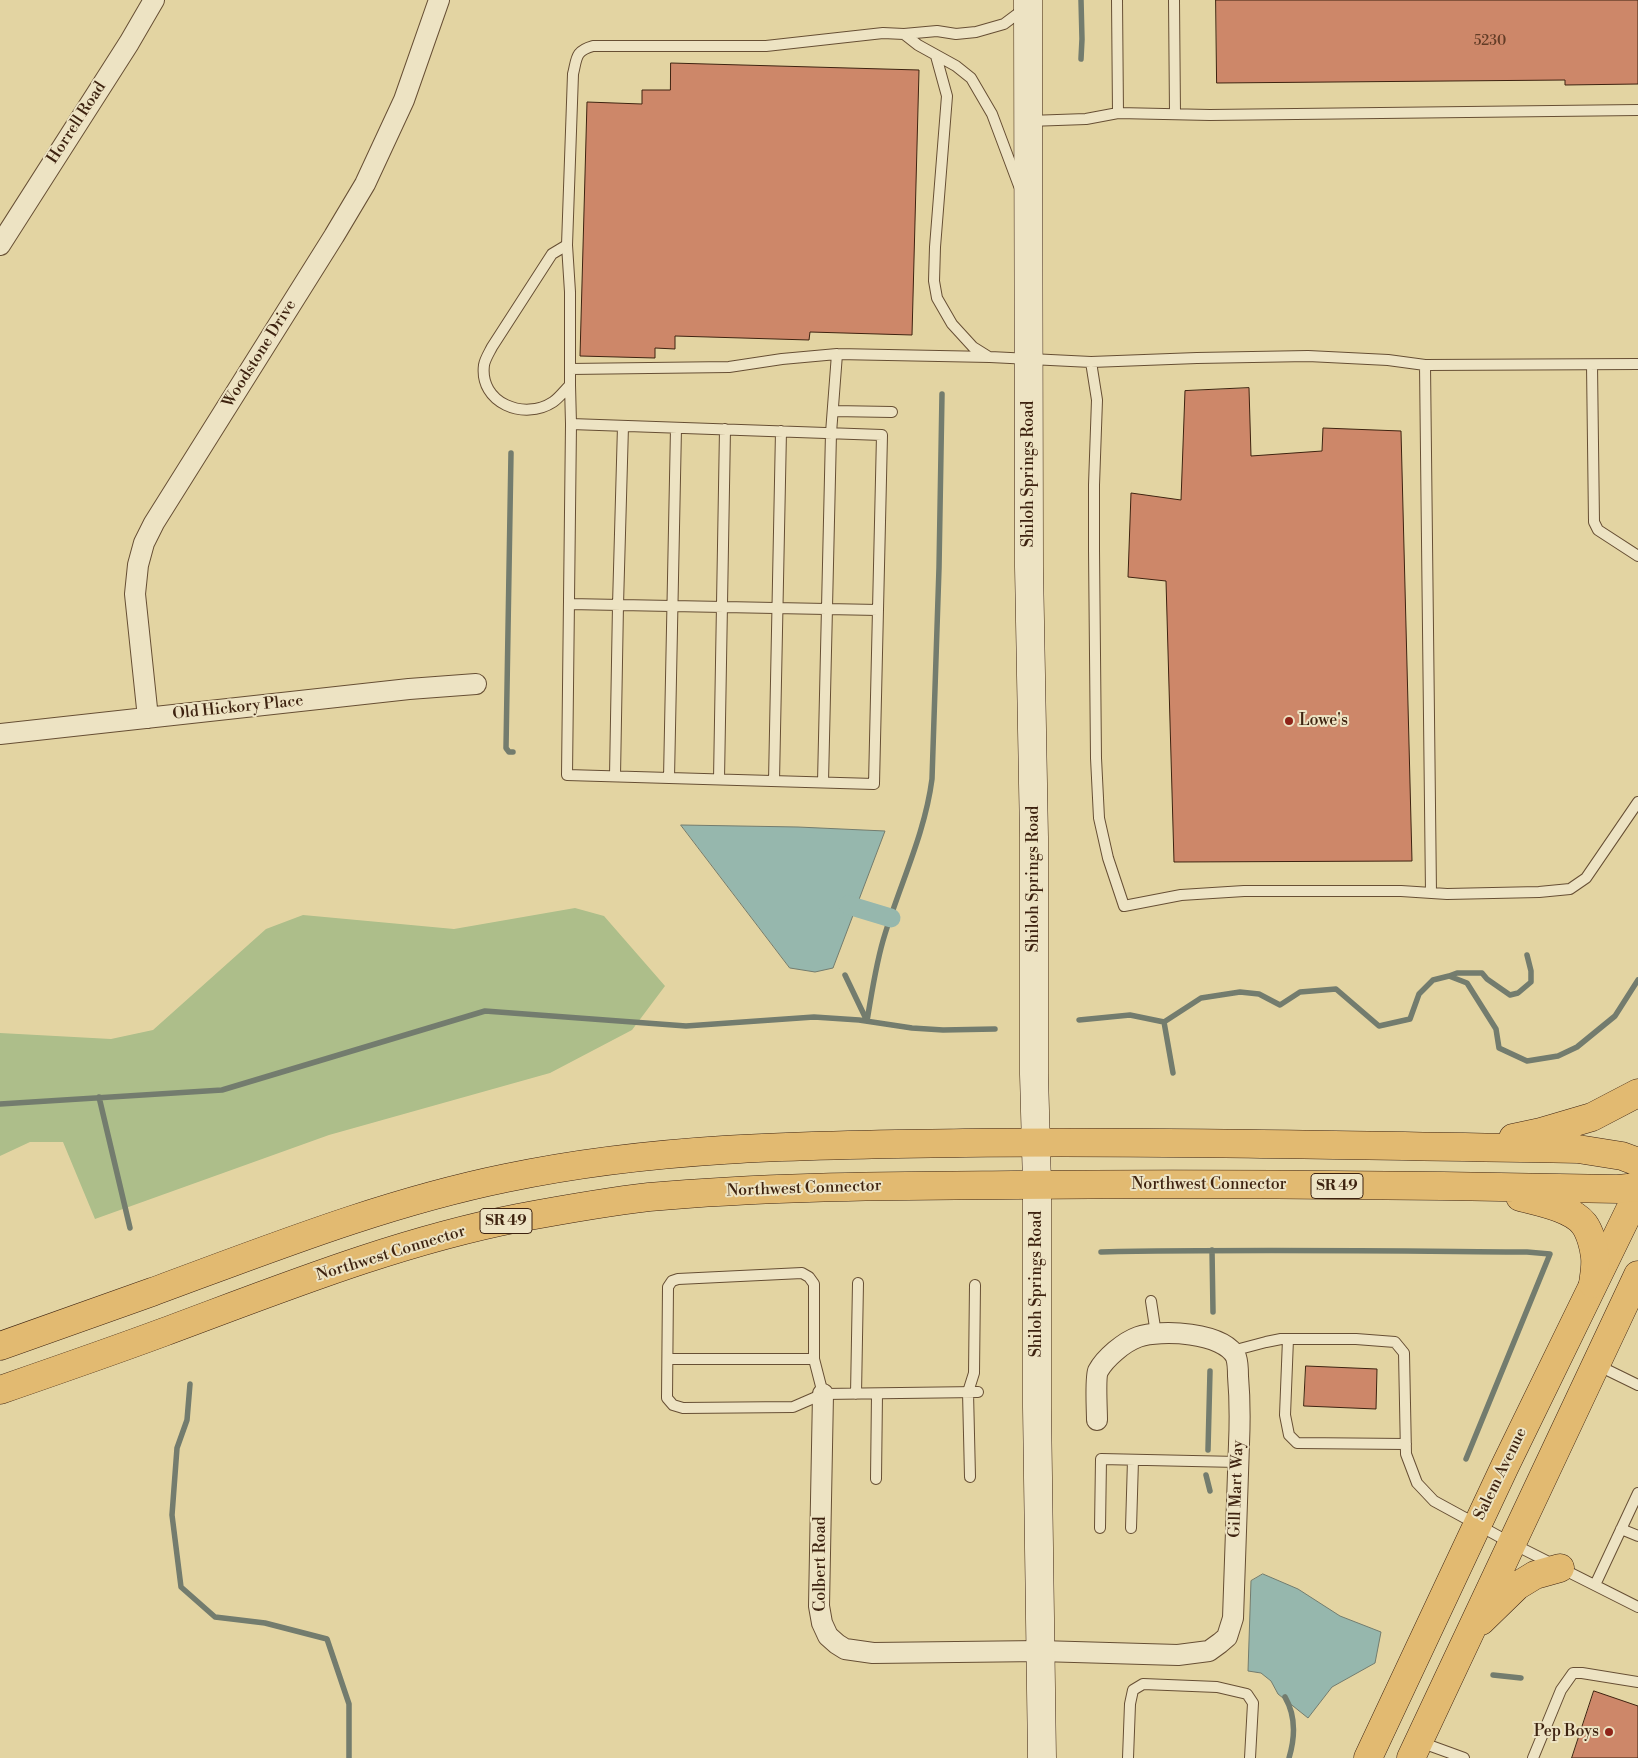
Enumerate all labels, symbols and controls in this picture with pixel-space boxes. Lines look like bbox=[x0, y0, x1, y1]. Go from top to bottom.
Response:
house number: 5230 bbox=[1474, 34, 1506, 50]
street label: Horrell Road bbox=[43, 78, 111, 168]
street label: Woodstone Drive bbox=[219, 296, 301, 412]
street label: Shiloh Springs Road bbox=[1019, 401, 1039, 547]
street label: Old Hickory Place bbox=[172, 692, 304, 724]
place label: Lowe's bbox=[1299, 711, 1348, 731]
marker: Lowe's bbox=[1283, 715, 1295, 727]
street label: Shiloh Springs Road bbox=[1024, 806, 1044, 952]
road number: SR 49 bbox=[1311, 1174, 1363, 1198]
street label: Northwest Connector bbox=[1131, 1175, 1287, 1195]
street label: Northwest Connector bbox=[726, 1177, 882, 1201]
road number: SR 49 bbox=[480, 1208, 532, 1234]
street label: Shiloh Springs Road bbox=[1027, 1211, 1047, 1357]
street label: Northwest Connector bbox=[314, 1222, 468, 1286]
street label: Salem Avenue bbox=[1470, 1425, 1532, 1523]
street label: Gill Mart Way bbox=[1226, 1440, 1248, 1538]
street label: Colbert Road bbox=[811, 1516, 831, 1612]
place label: Pep Boys bbox=[1534, 1722, 1599, 1742]
marker: Pep Boys bbox=[1603, 1726, 1615, 1738]

